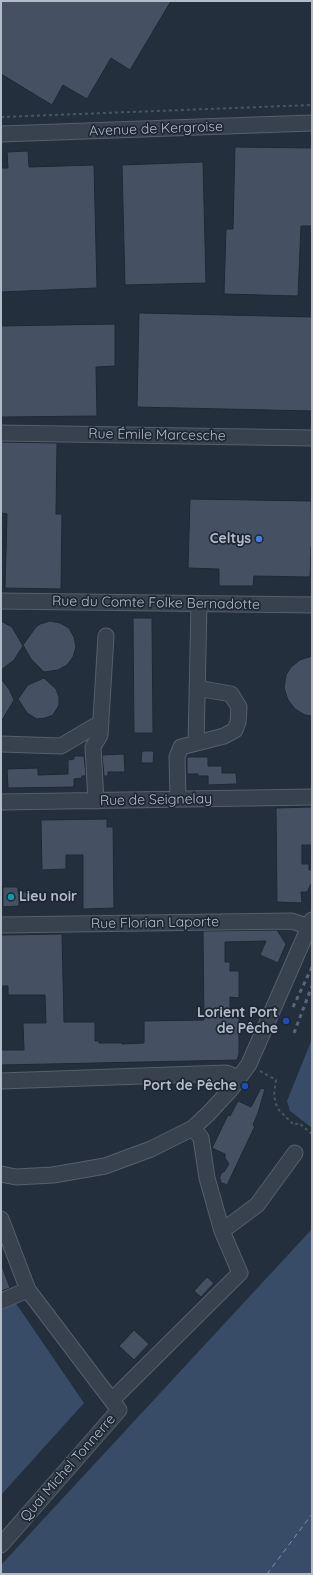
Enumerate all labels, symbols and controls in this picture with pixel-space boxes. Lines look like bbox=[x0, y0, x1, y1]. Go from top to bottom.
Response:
street label: Avenue de Kergroise bbox=[89, 118, 223, 140]
street label: Rue Émile Marcesche bbox=[88, 425, 226, 445]
place label: Celtys bbox=[210, 531, 251, 547]
marker: Celtys bbox=[254, 534, 264, 544]
street label: Rue du Comte Folke Bernadotte bbox=[52, 593, 260, 613]
street label: Rue de Seignelay bbox=[100, 791, 212, 809]
place label: Lieu noir bbox=[19, 889, 77, 905]
marker: Lieu noir bbox=[6, 892, 16, 902]
street label: Rue Florian Laporte bbox=[91, 913, 219, 933]
place label: Lorient Port de Pêche bbox=[197, 1005, 278, 1038]
marker: Lorient Port de Pêche bbox=[281, 1016, 291, 1026]
place label: Port de Pêche bbox=[143, 1078, 237, 1094]
marker: Port de Pêche bbox=[240, 1081, 250, 1091]
street label: Quai Michel Tonnerre bbox=[17, 1411, 119, 1525]

